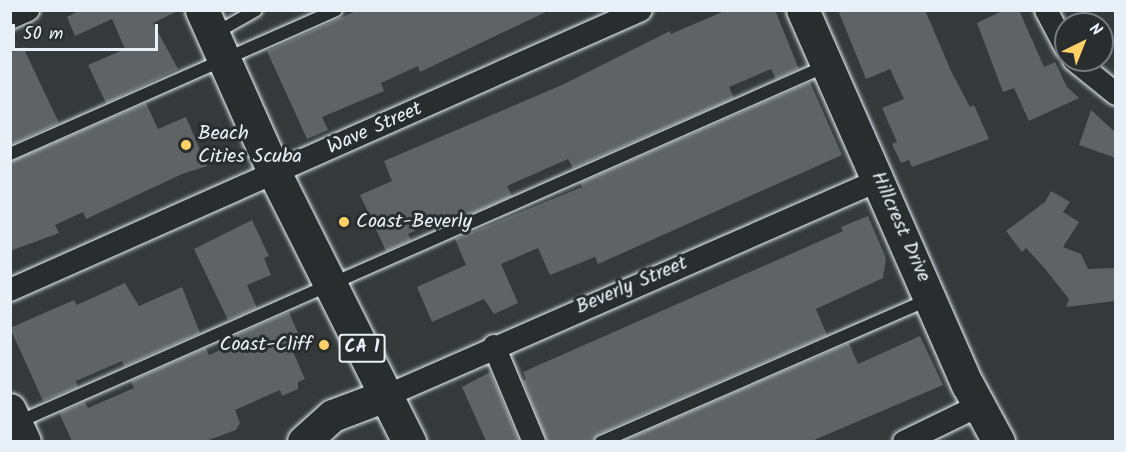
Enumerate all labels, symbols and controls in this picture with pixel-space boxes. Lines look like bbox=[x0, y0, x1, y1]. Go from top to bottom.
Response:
scale bar bbox=[15, 12, 160, 50]
north arrow bbox=[1054, 12, 1114, 72]
text: N bbox=[1083, 17, 1107, 43]
text: 50 m bbox=[23, 20, 63, 49]
street label: Wave Street bbox=[324, 97, 426, 161]
place label: Beach Cities Scuba bbox=[198, 122, 302, 169]
marker: Beach Cities Scuba bbox=[179, 138, 193, 152]
street label: Hillcrest Drive bbox=[865, 168, 935, 286]
place label: Coast-Beverly bbox=[356, 210, 472, 234]
marker: Coast-Beverly bbox=[337, 215, 351, 229]
street label: Beverly Street bbox=[573, 252, 691, 320]
place label: Coast-Cliff bbox=[219, 333, 312, 357]
road number: CA 1 bbox=[338, 333, 386, 363]
marker: Coast-Cliff bbox=[317, 338, 331, 352]

